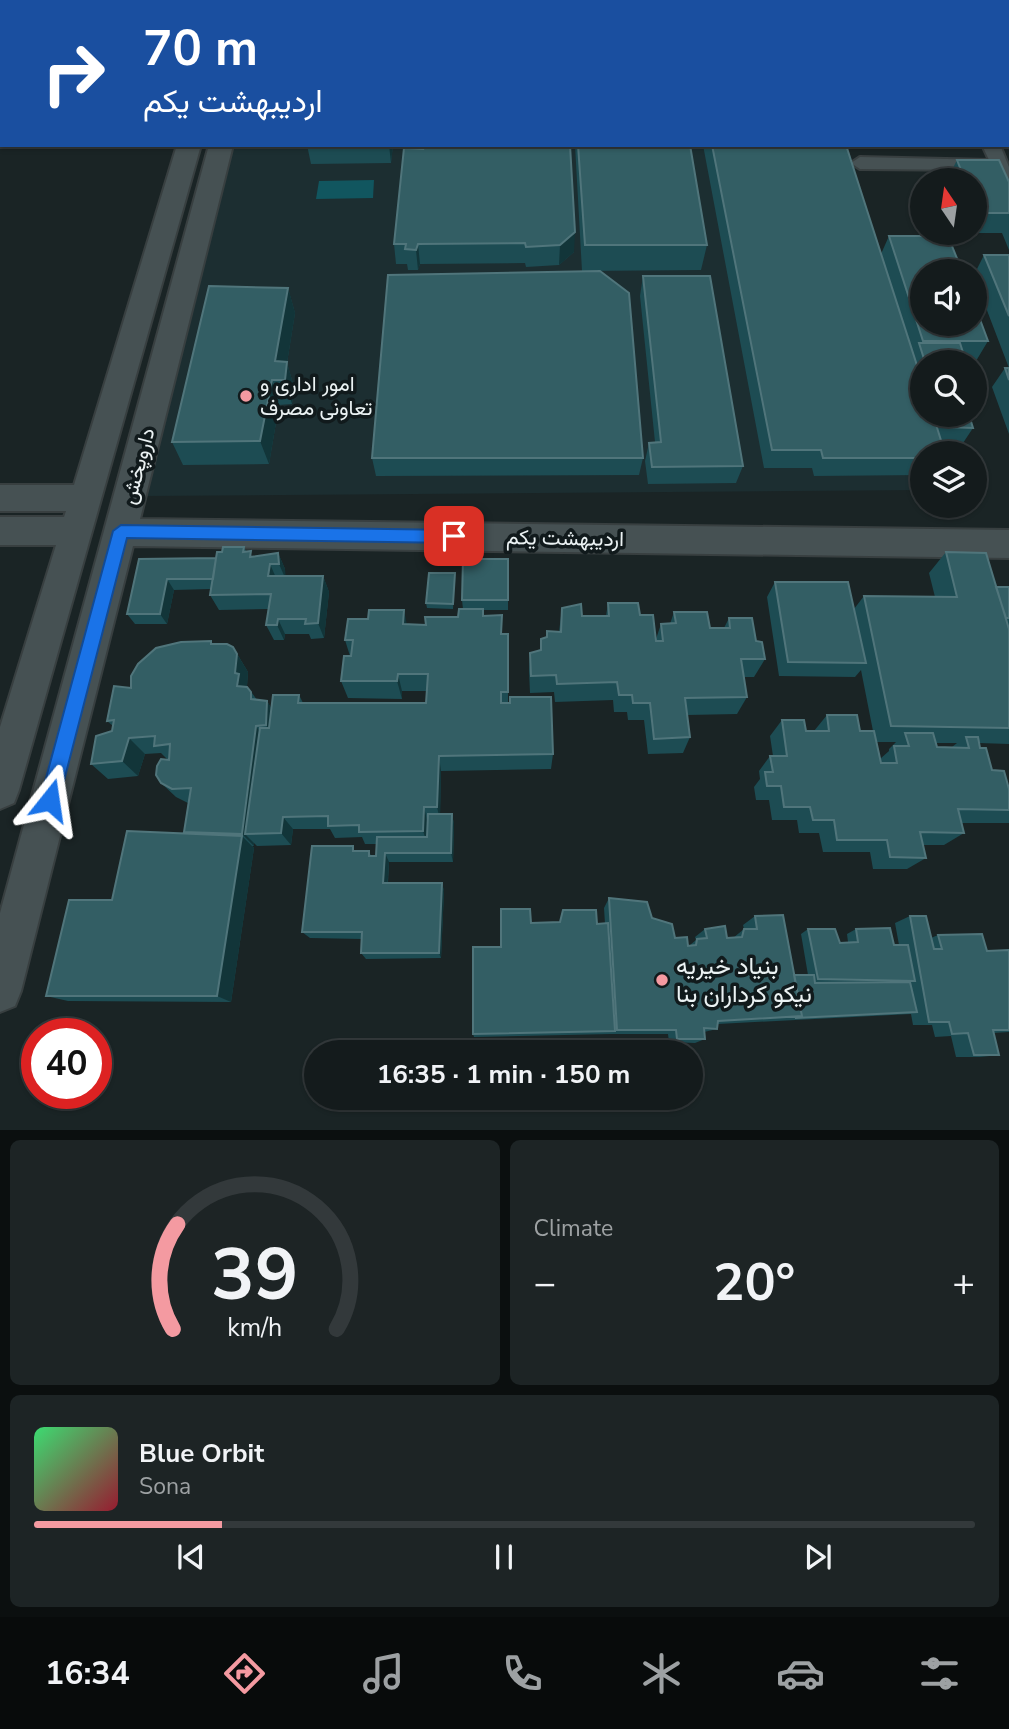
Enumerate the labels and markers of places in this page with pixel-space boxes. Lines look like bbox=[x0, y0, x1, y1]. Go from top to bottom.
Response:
place label: امور اداری و تعاونی مصرف bbox=[260, 370, 372, 422]
marker: امور اداری و تعاونی مصرف bbox=[238, 388, 254, 404]
pin bbox=[424, 506, 484, 566]
place label: بنیاد خیریه نیکو کرداران بنا bbox=[676, 950, 812, 1010]
marker: بنیاد خیریه نیکو کرداران بنا bbox=[654, 972, 670, 988]

